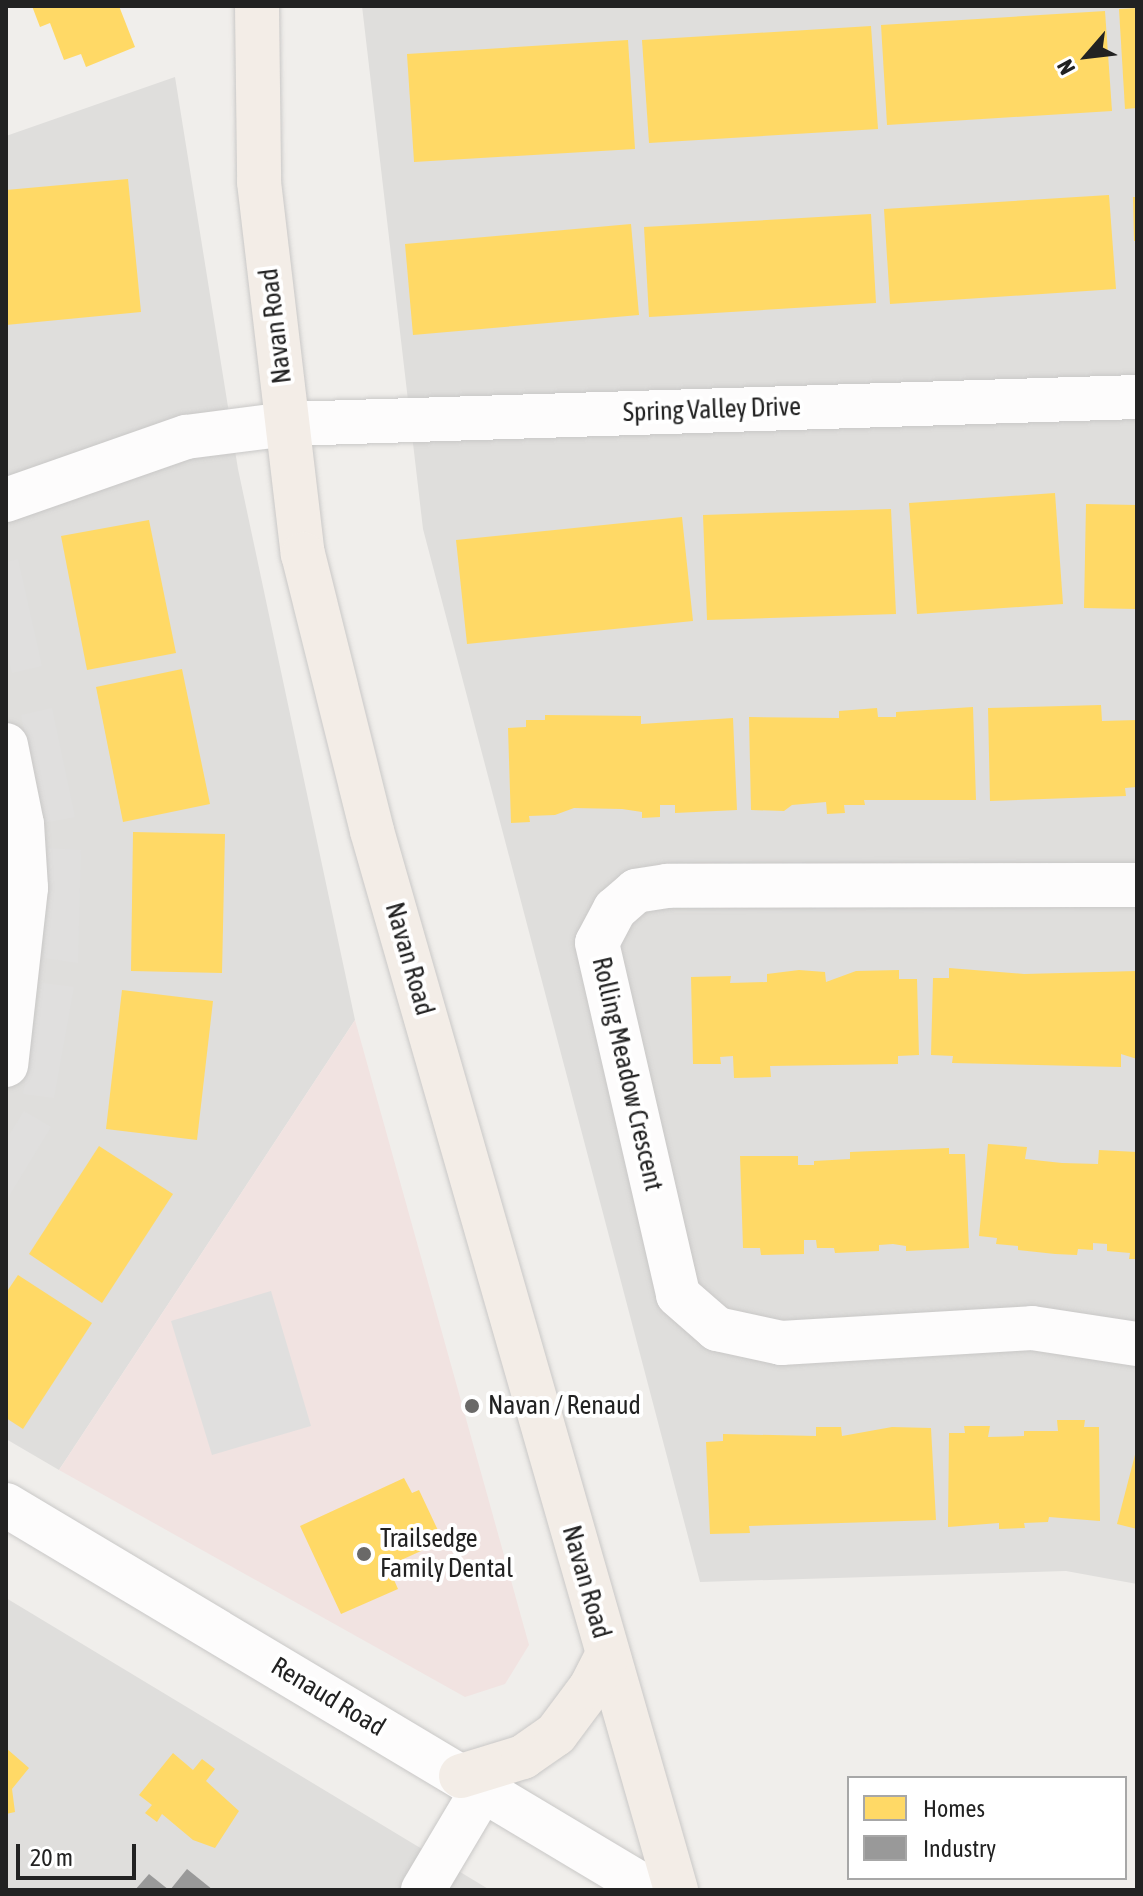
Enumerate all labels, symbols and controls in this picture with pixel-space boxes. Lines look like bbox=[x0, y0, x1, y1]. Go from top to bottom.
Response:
north arrow bbox=[1047, 16, 1127, 96]
text: N bbox=[1051, 55, 1080, 79]
street label: Navan Road bbox=[253, 267, 299, 385]
street label: Spring Valley Drive bbox=[622, 391, 802, 429]
street label: Navan Road bbox=[378, 899, 440, 1019]
street label: Rolling Meadow Crescent bbox=[585, 954, 669, 1194]
place label: Navan / Renaud bbox=[488, 1390, 641, 1422]
marker: Navan / Renaud bbox=[463, 1397, 481, 1415]
street label: Navan Road bbox=[555, 1522, 617, 1642]
place label: Trailsedge Family Dental bbox=[380, 1523, 513, 1584]
marker: Trailsedge Family Dental bbox=[355, 1545, 373, 1563]
street label: Renaud Road bbox=[265, 1651, 391, 1743]
legend bbox=[847, 1776, 1127, 1880]
text: Homes bbox=[923, 1795, 985, 1822]
scale bar bbox=[20, 1828, 140, 1878]
text: Industry bbox=[923, 1835, 996, 1862]
text: 20 m bbox=[30, 1844, 73, 1871]

